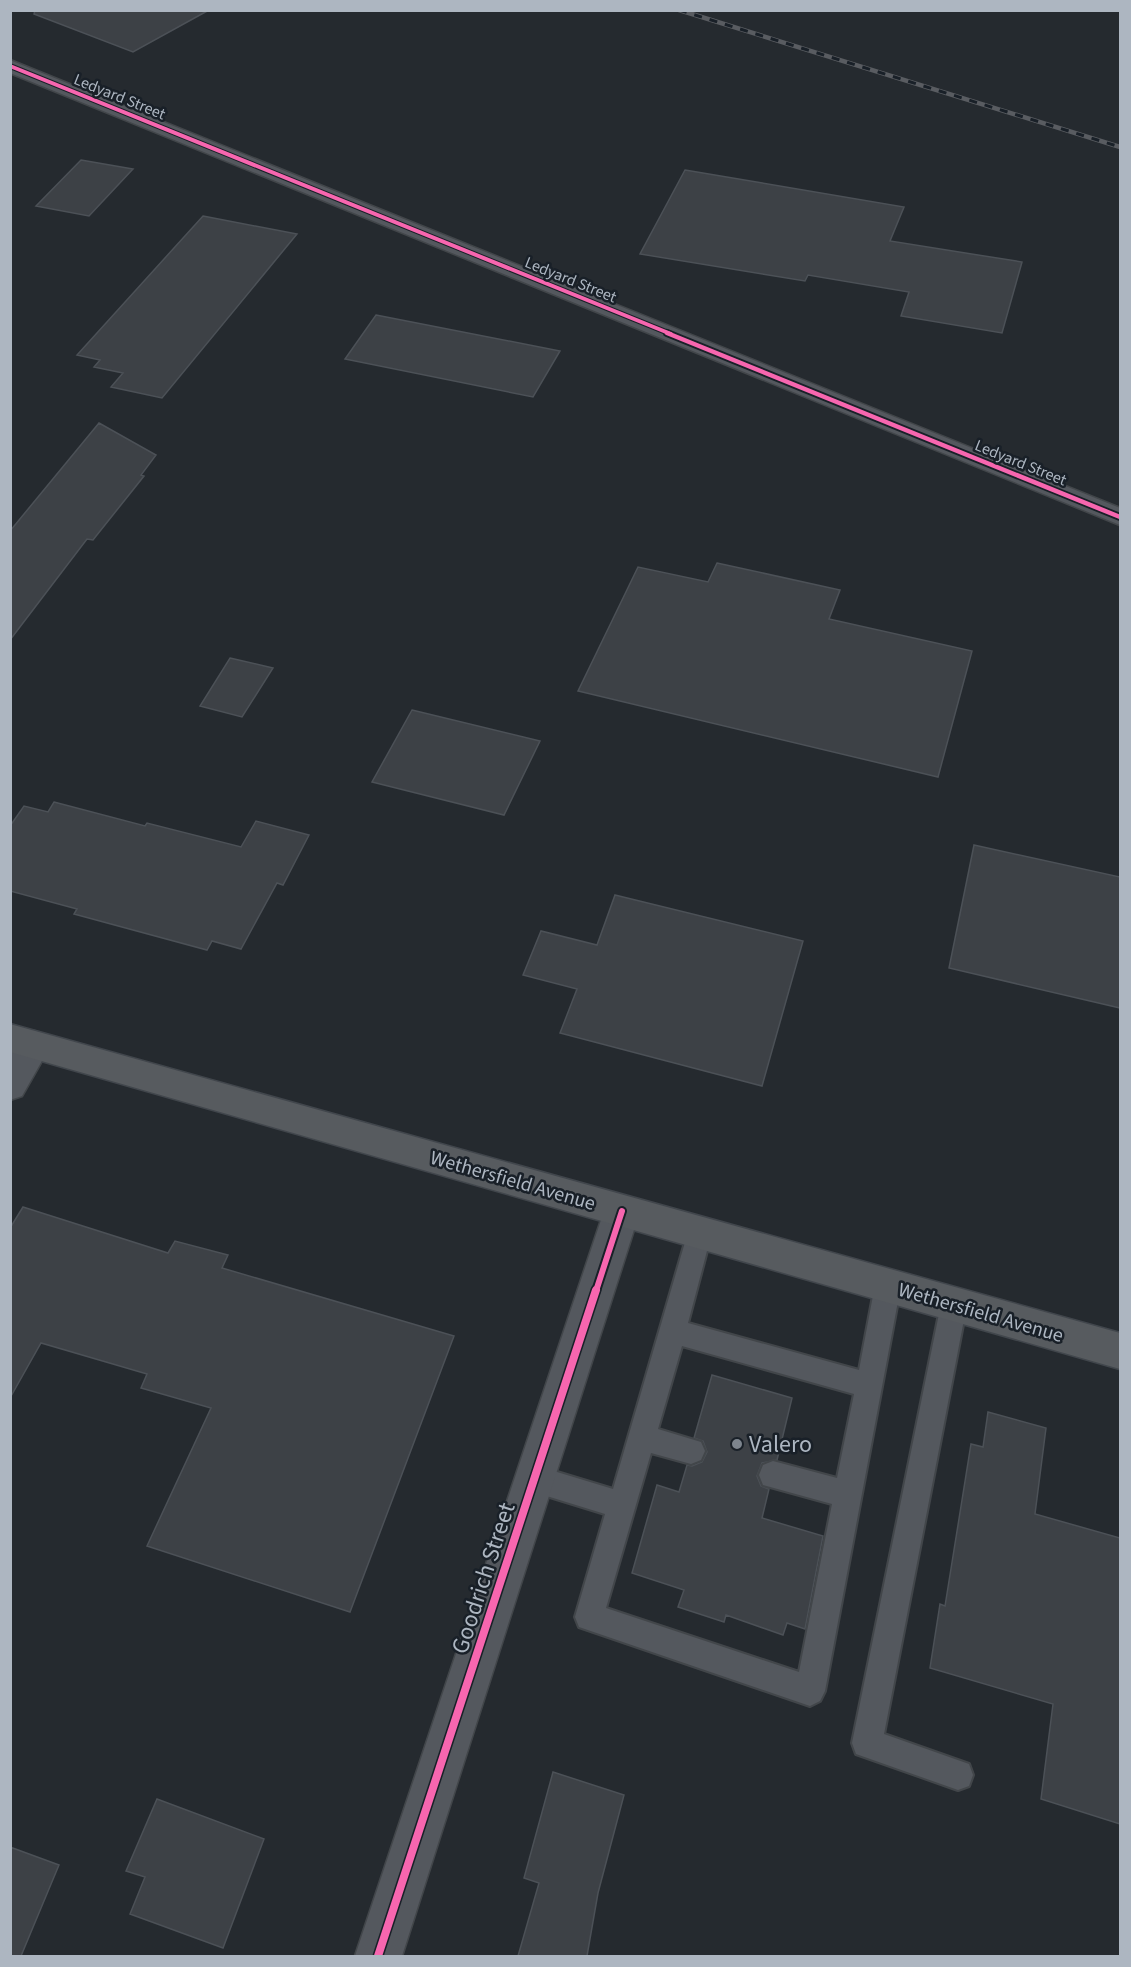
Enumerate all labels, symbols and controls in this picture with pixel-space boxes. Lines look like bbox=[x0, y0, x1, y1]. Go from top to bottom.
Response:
street label: Ledyard Street bbox=[70, 69, 169, 126]
street label: Ledyard Street bbox=[521, 252, 620, 309]
street label: Ledyard Street bbox=[971, 435, 1070, 492]
street label: Wethersfield Avenue bbox=[427, 1144, 599, 1218]
street label: Wethersfield Avenue bbox=[895, 1276, 1067, 1350]
place label: Valero bbox=[749, 1427, 812, 1462]
marker: Valero bbox=[730, 1437, 744, 1451]
street label: Goodrich Street bbox=[443, 1498, 524, 1658]

